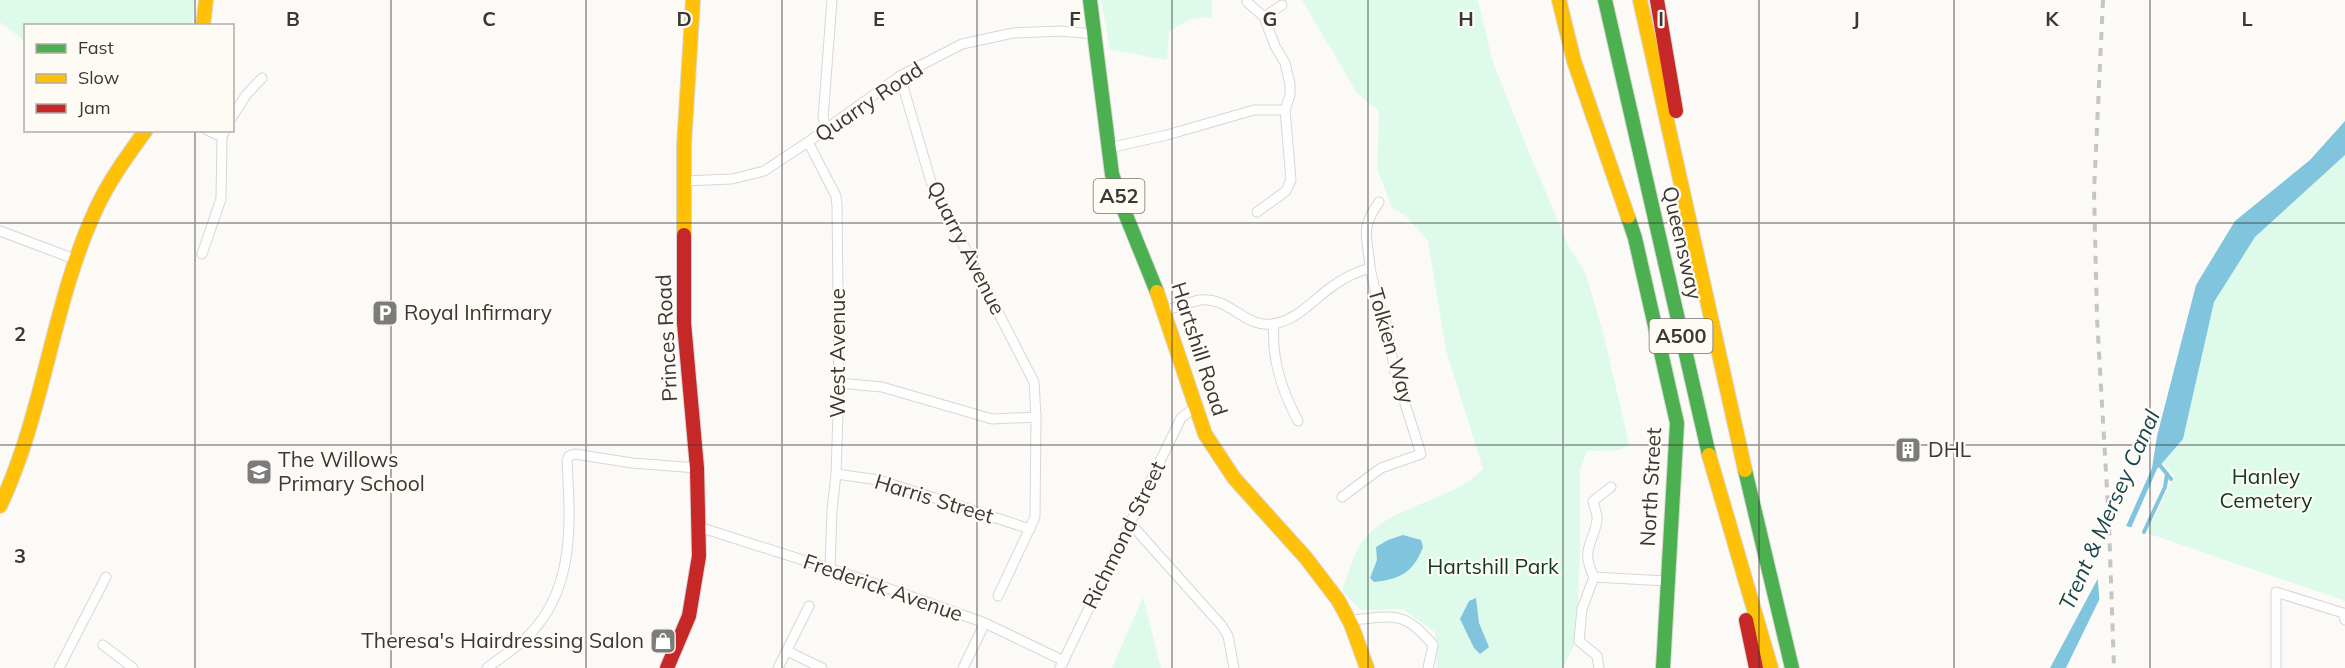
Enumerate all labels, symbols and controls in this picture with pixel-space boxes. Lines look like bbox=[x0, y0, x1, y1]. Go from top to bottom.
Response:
text: B bbox=[286, 6, 300, 31]
text: C bbox=[482, 6, 496, 31]
text: D bbox=[676, 6, 692, 31]
text: E bbox=[873, 6, 885, 31]
text: F bbox=[1069, 6, 1081, 31]
text: G bbox=[1263, 6, 1277, 31]
text: H bbox=[1458, 6, 1474, 31]
text: I bbox=[1658, 6, 1664, 31]
text: J bbox=[1852, 6, 1860, 31]
text: K bbox=[2045, 6, 2059, 31]
text: L bbox=[2241, 6, 2253, 31]
legend bbox=[24, 24, 234, 132]
text: Fast bbox=[78, 36, 114, 59]
street label: Quarry Road bbox=[809, 55, 927, 147]
text: Slow bbox=[78, 66, 120, 89]
text: Jam bbox=[78, 96, 111, 119]
street label: Quarry Avenue bbox=[922, 176, 1012, 319]
road number: A52 bbox=[1094, 179, 1144, 213]
street label: Queensway bbox=[1657, 184, 1709, 302]
street label: Princes Road bbox=[650, 274, 682, 402]
street label: Hartshill Road bbox=[1166, 279, 1234, 419]
street label: Tolkien Way bbox=[1363, 285, 1421, 406]
street label: West Avenue bbox=[824, 288, 850, 418]
parking icon: Royal Infirmary bbox=[370, 298, 400, 328]
place label: Royal Infirmary bbox=[404, 299, 552, 325]
road number: A500 bbox=[1650, 319, 1712, 353]
text: 2 bbox=[14, 321, 26, 346]
water label: Trent & Mersey Canal bbox=[2052, 405, 2166, 615]
street label: North Street bbox=[1634, 427, 1666, 547]
building icon: DHL bbox=[1893, 435, 1923, 465]
place label: DHL bbox=[1928, 436, 1972, 462]
place label: The Willows Primary School bbox=[278, 446, 425, 496]
street label: Richmond Street bbox=[1076, 456, 1170, 613]
school or university icon: The Willows Primary School bbox=[244, 457, 274, 487]
park label: Hanley Cemetery bbox=[2220, 463, 2312, 513]
street label: Harris Street bbox=[872, 468, 997, 528]
text: 3 bbox=[14, 543, 26, 568]
street label: Frederick Avenue bbox=[800, 548, 967, 627]
park label: Hartshill Park bbox=[1427, 553, 1559, 579]
shop icon: Theresa's Hairdressing Salon bbox=[648, 626, 678, 656]
place label: Theresa's Hairdressing Salon bbox=[361, 627, 644, 653]

